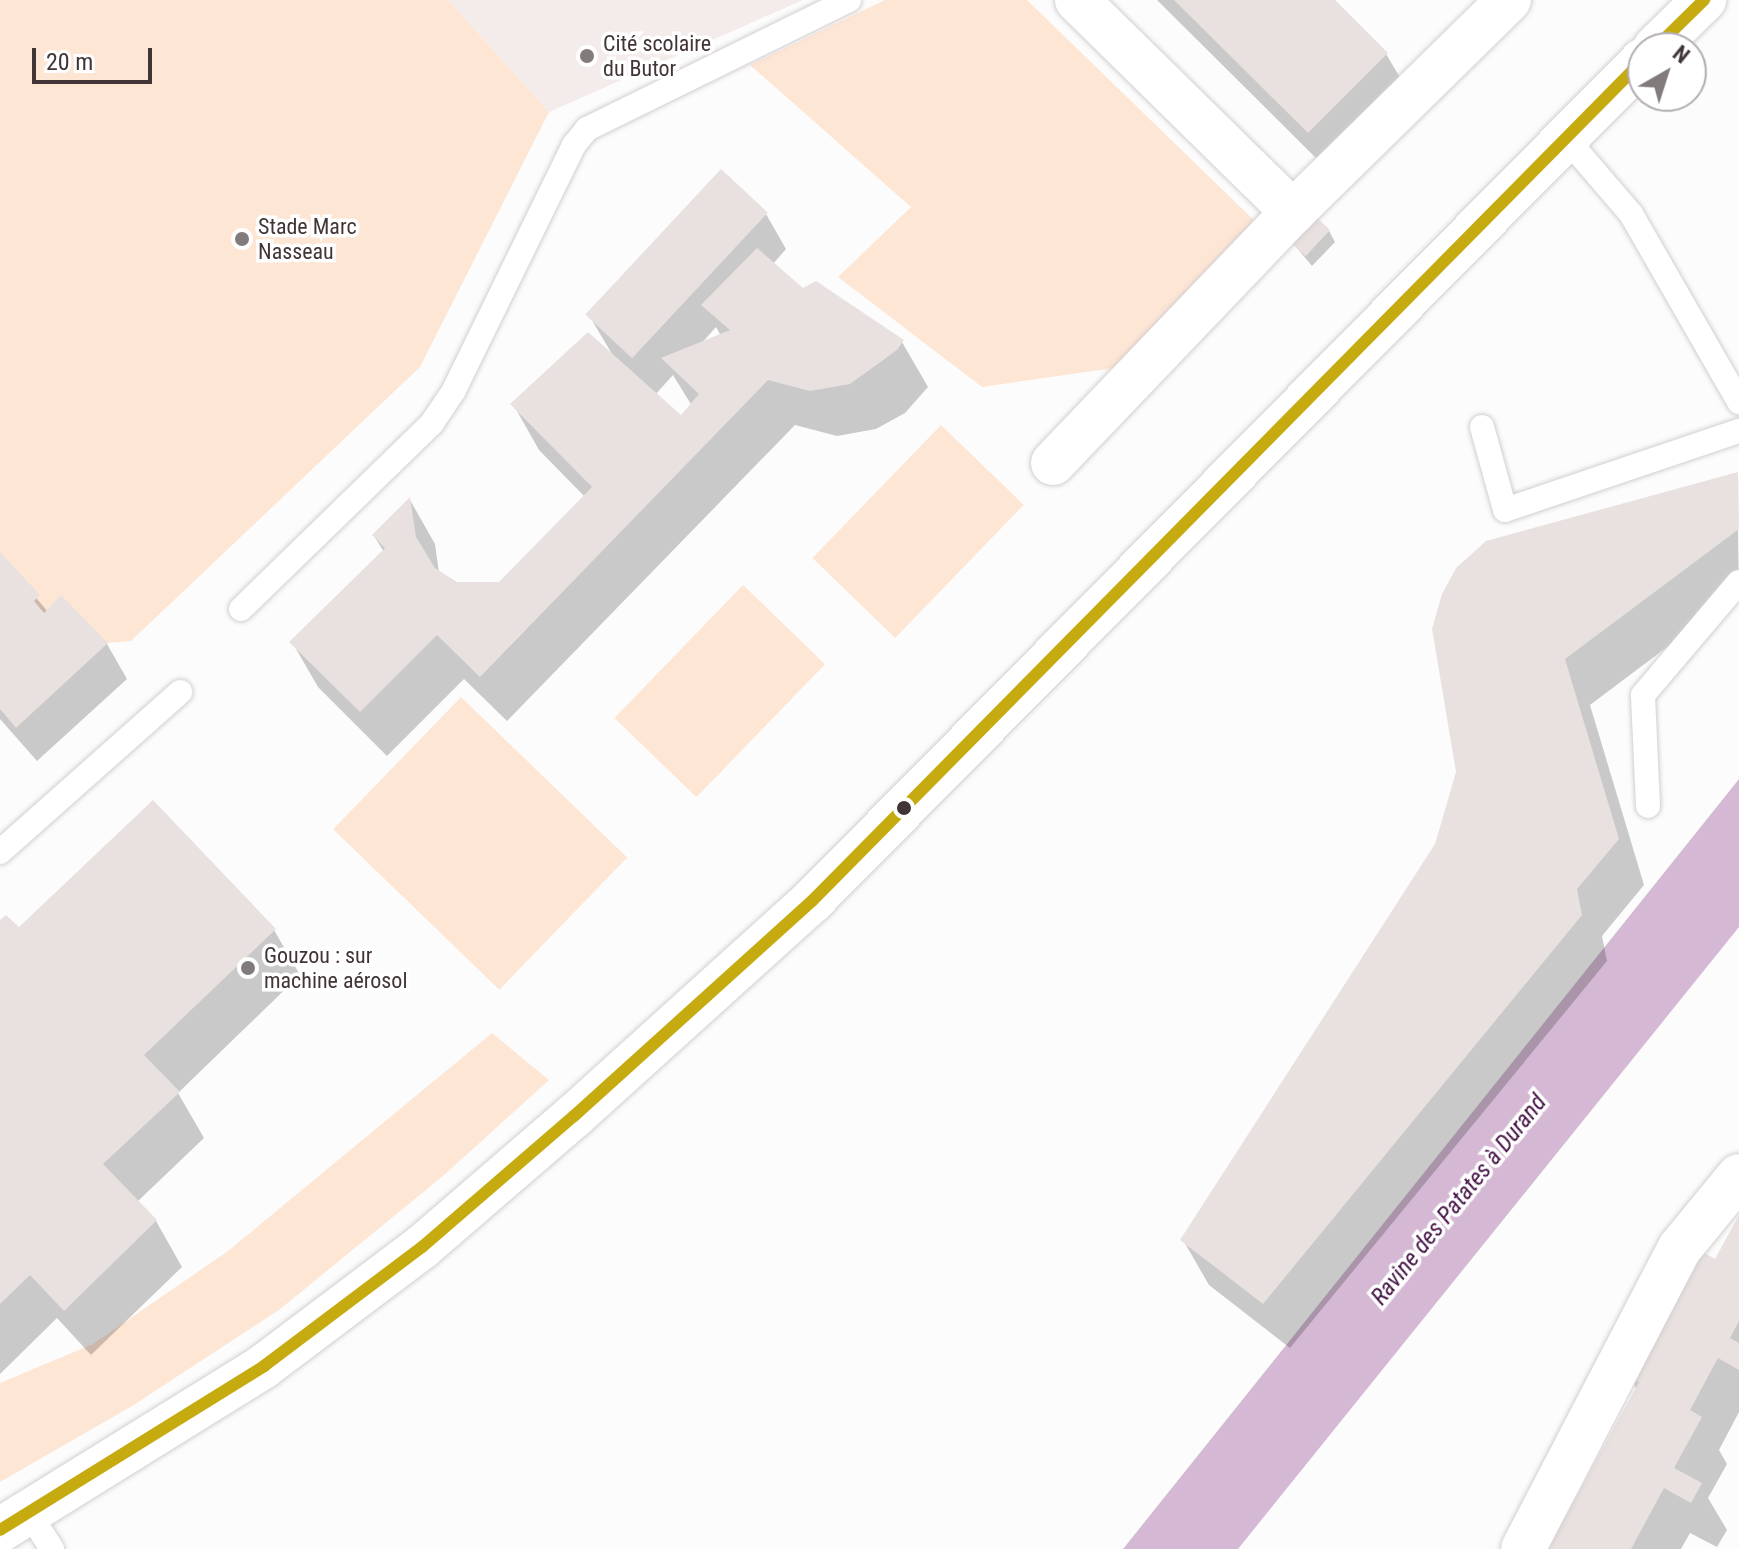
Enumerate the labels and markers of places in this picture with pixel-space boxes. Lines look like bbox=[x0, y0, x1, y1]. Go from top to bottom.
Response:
place label: Cité scolaire du Butor bbox=[603, 30, 711, 82]
marker: Cité scolaire du Butor bbox=[578, 47, 596, 65]
place label: Stade Marc Nasseau bbox=[258, 213, 357, 264]
marker: Stade Marc Nasseau bbox=[233, 230, 251, 248]
unlabelled marker bbox=[896, 800, 912, 816]
place label: Gouzou : sur machine aérosol bbox=[264, 942, 407, 994]
marker: Gouzou : sur machine aérosol bbox=[239, 959, 257, 977]

